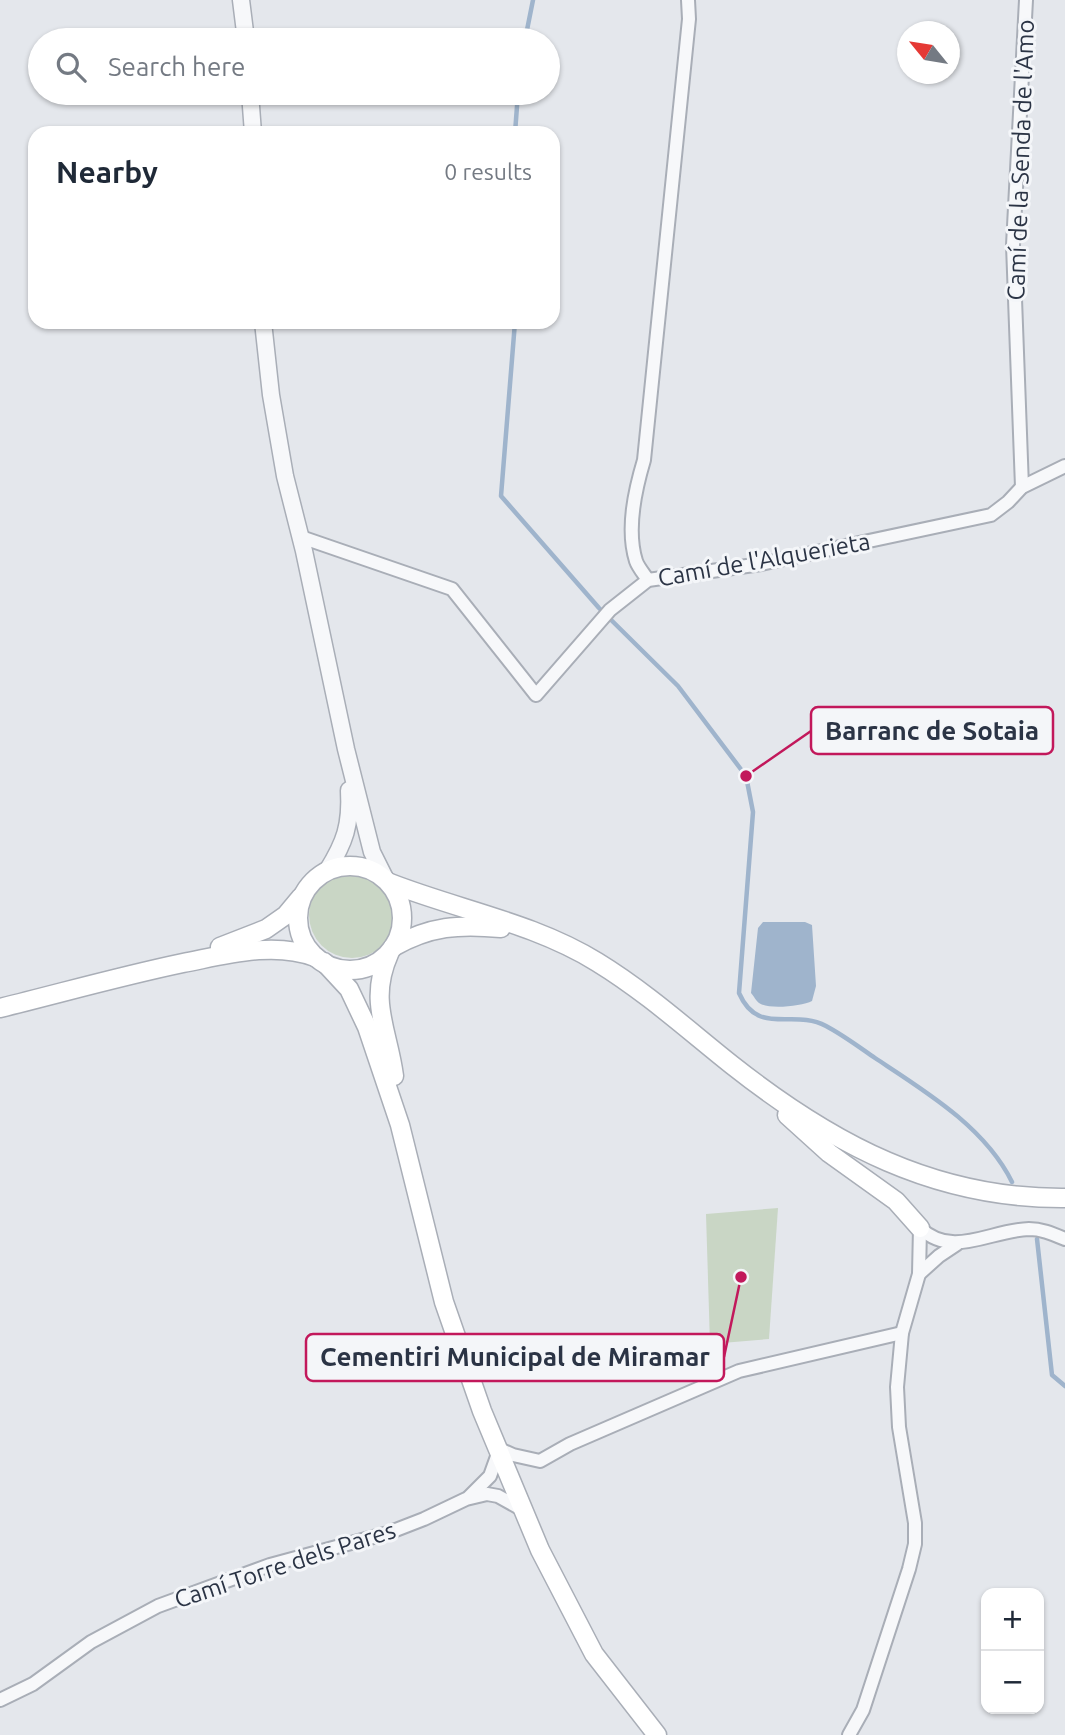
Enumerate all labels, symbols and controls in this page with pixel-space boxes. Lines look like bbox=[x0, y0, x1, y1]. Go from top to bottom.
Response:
street label: Camí de la Senda de l'Amo bbox=[1002, 19, 1039, 301]
north arrow bbox=[897, 21, 960, 84]
search box bbox=[28, 28, 560, 105]
icon: search bbox=[52, 48, 90, 86]
text: Search here bbox=[108, 52, 245, 81]
text: Nearby bbox=[56, 155, 158, 189]
text: 0 results bbox=[444, 159, 532, 184]
street label: Camí de l'Alquerieta bbox=[656, 528, 872, 591]
callout: Barranc de Sotaia bbox=[811, 707, 1053, 754]
text: Barranc de Sotaia bbox=[825, 716, 1039, 745]
callout: Cementiri Municipal de Miramar bbox=[306, 1334, 724, 1381]
text: Cementiri Municipal de Miramar bbox=[320, 1342, 710, 1371]
street label: Camí Torre dels Pares bbox=[171, 1516, 399, 1613]
map controls bbox=[981, 1588, 1044, 1714]
button: + bbox=[981, 1588, 1044, 1651]
button: − bbox=[981, 1651, 1044, 1714]

